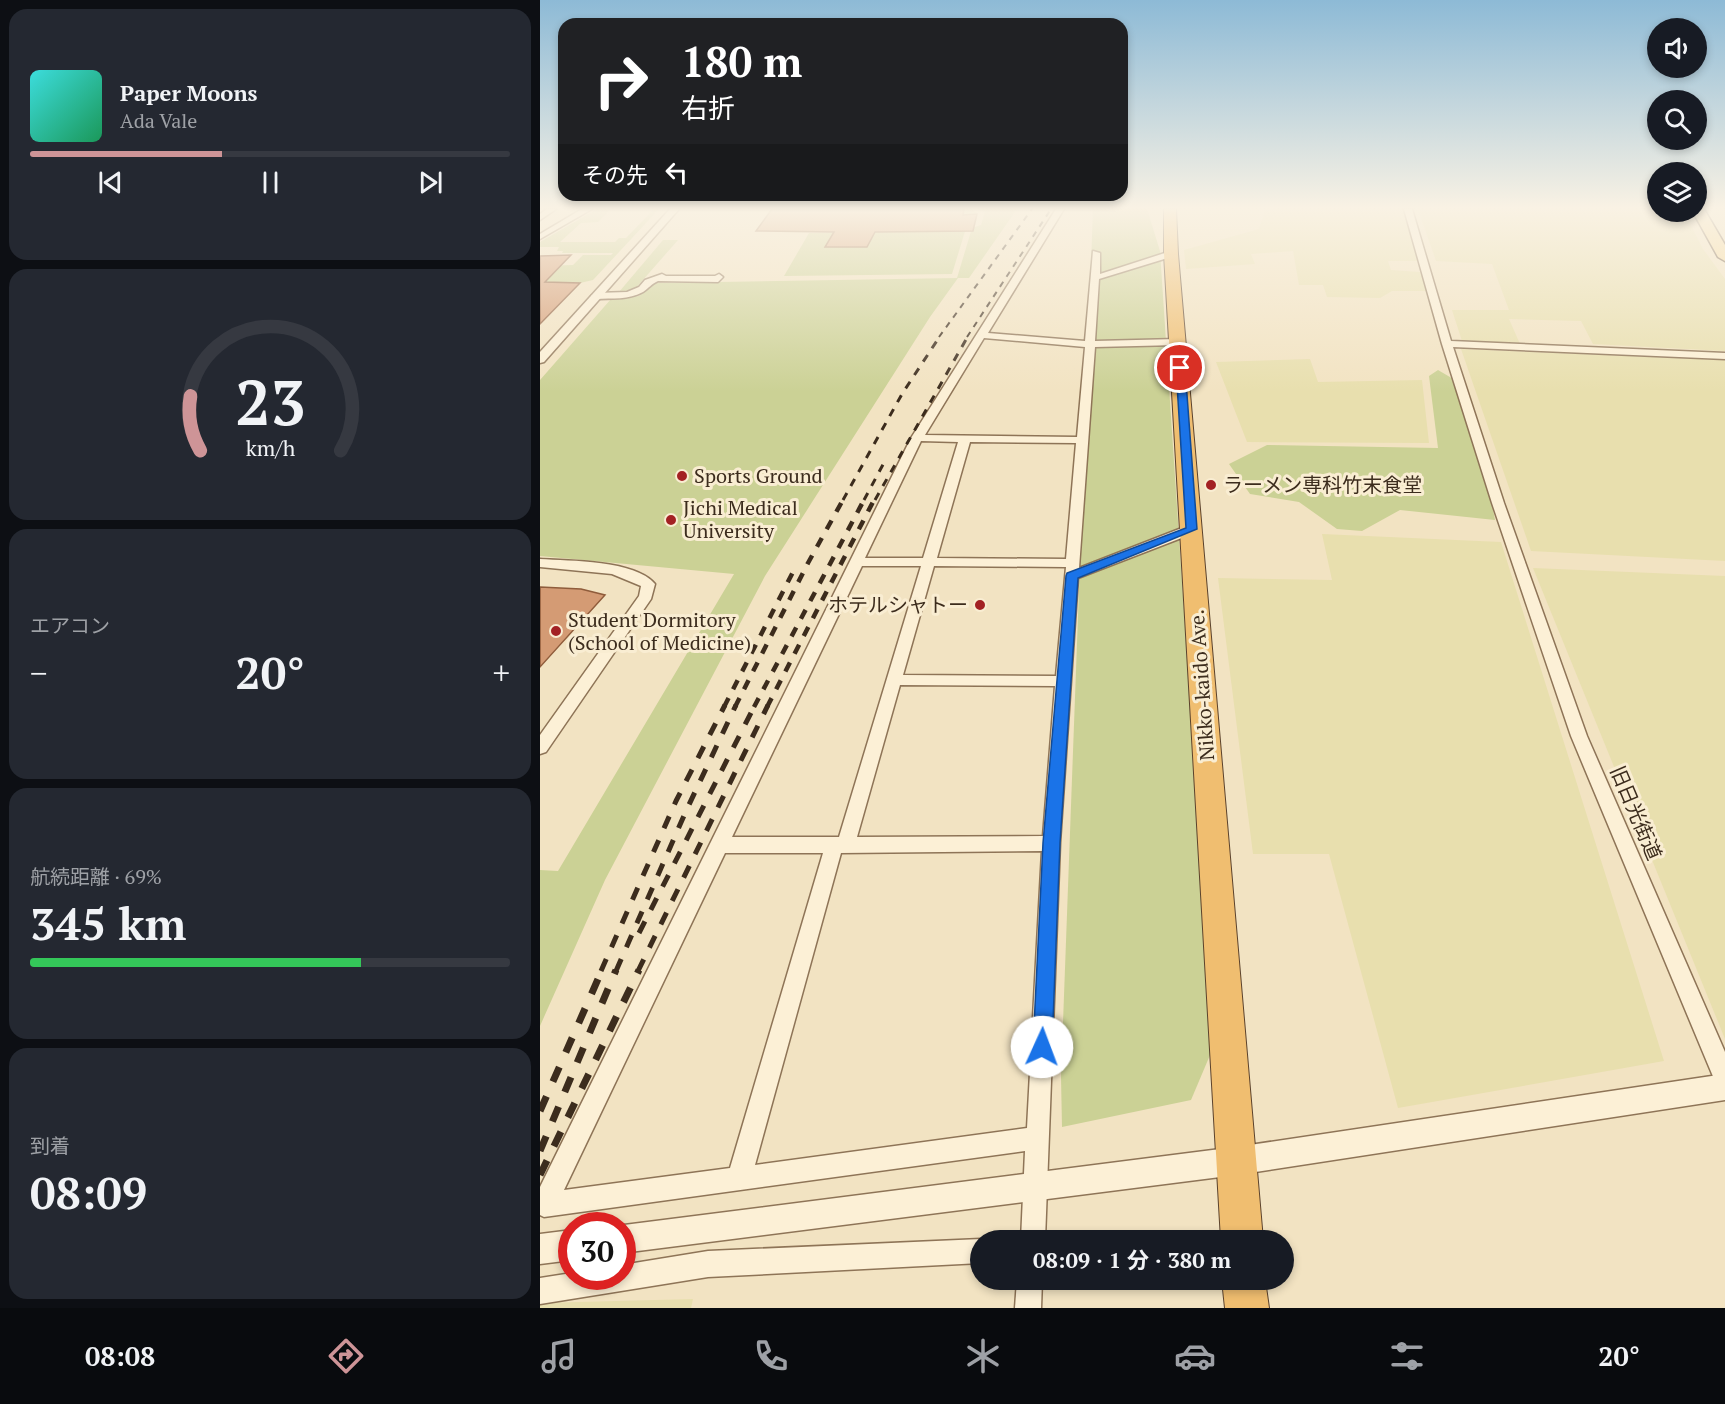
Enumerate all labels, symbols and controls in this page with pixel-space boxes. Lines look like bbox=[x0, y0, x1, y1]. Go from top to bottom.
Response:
map controls bbox=[1647, 18, 1707, 222]
button: sound bbox=[1647, 18, 1707, 78]
text: 180 m bbox=[681, 33, 802, 89]
icon: right bbox=[582, 42, 660, 120]
text: Paper Moons bbox=[120, 78, 258, 107]
text: 右折 bbox=[681, 90, 735, 126]
button: search bbox=[1647, 90, 1707, 150]
text: Ada Vale bbox=[120, 107, 197, 134]
icon: left bbox=[660, 156, 693, 189]
text: その先 bbox=[582, 160, 648, 189]
button: layers bbox=[1647, 162, 1707, 222]
icon: previous bbox=[94, 166, 127, 199]
icon: pause bbox=[254, 166, 287, 199]
icon: next bbox=[414, 166, 447, 199]
pin bbox=[1154, 342, 1205, 393]
icon: arrive bbox=[1163, 351, 1196, 384]
text: 23 bbox=[235, 360, 305, 443]
text: km/h bbox=[245, 435, 295, 463]
place label: Sports Ground bbox=[694, 462, 823, 489]
marker: Sports Ground bbox=[675, 469, 689, 483]
place label: ラーメン専科竹末食堂 bbox=[1223, 471, 1422, 498]
marker: ラーメン専科竹末食堂 bbox=[1204, 478, 1218, 492]
place label: Jichi Medical University bbox=[683, 494, 798, 544]
marker: Jichi Medical University bbox=[664, 513, 678, 527]
place label: ホテルシャトー bbox=[828, 591, 968, 618]
marker: ホテルシャトー bbox=[973, 598, 987, 612]
place label: Student Dormitory (School of Medicine) bbox=[568, 606, 751, 656]
street label: Nikko-kaido Ave. bbox=[1183, 609, 1220, 761]
text: エアコン bbox=[30, 612, 110, 639]
marker: Student Dormitory (School of Medicine) bbox=[549, 624, 563, 638]
text: 20° bbox=[235, 642, 305, 702]
text: − bbox=[30, 651, 48, 694]
text: + bbox=[492, 651, 510, 694]
street label: 旧日光街道 bbox=[1604, 762, 1668, 864]
text: 航続距離 · 69% bbox=[30, 863, 162, 890]
text: 345 km bbox=[30, 893, 186, 953]
position arrow bbox=[1010, 1015, 1074, 1079]
text: 到着 bbox=[30, 1132, 70, 1159]
text: 08:09 bbox=[30, 1162, 147, 1222]
speed limit sign: 30 bbox=[558, 1212, 636, 1290]
text: 08:09 · 1 分 · 380 m bbox=[1033, 1245, 1231, 1274]
icon: directions bbox=[325, 1335, 367, 1377]
icon: music bbox=[538, 1335, 580, 1377]
icon: phone bbox=[750, 1335, 792, 1377]
icon: climate bbox=[962, 1335, 1004, 1377]
icon: car bbox=[1174, 1335, 1216, 1377]
icon: filters bbox=[1386, 1335, 1428, 1377]
text: 08:08 bbox=[85, 1338, 155, 1374]
text: 20° bbox=[1598, 1338, 1640, 1374]

